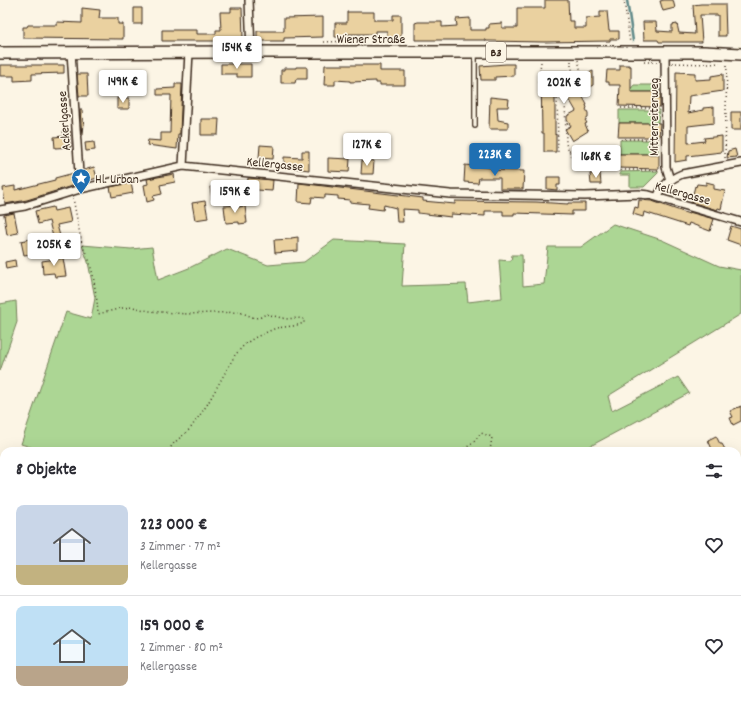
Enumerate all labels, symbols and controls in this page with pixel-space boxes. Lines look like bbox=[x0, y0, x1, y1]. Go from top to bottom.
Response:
street label: Wiener Straße bbox=[337, 31, 405, 50]
pin: 154K € bbox=[204, 36, 270, 70]
text: 154K € bbox=[222, 39, 252, 58]
road number: B3 bbox=[486, 42, 506, 62]
pin: 149K € bbox=[90, 70, 156, 104]
pin: 202K € bbox=[531, 71, 597, 105]
text: 149K € bbox=[108, 73, 138, 92]
text: 202K € bbox=[547, 74, 581, 93]
street label: Mitterreiterweg bbox=[646, 78, 665, 156]
street label: Ackerlgasse bbox=[54, 90, 77, 151]
pin: 127K € bbox=[334, 133, 400, 167]
text: 127K € bbox=[352, 136, 382, 155]
pin: 223K € bbox=[462, 143, 528, 177]
pin: 168K € bbox=[563, 145, 629, 179]
text: 223K € bbox=[478, 146, 512, 165]
text: 168K € bbox=[581, 148, 611, 167]
street label: Kellergasse bbox=[245, 153, 304, 178]
place icon: Hl. Urban bbox=[70, 167, 92, 195]
place label: Hl. Urban bbox=[95, 171, 139, 190]
street label: Kellergasse bbox=[652, 177, 713, 211]
pin: 159K € bbox=[202, 180, 268, 214]
text: 159K € bbox=[219, 183, 251, 202]
pin: 205K € bbox=[21, 233, 87, 267]
text: 205K € bbox=[36, 236, 72, 255]
text: 8 Objekte bbox=[16, 459, 77, 483]
icon: filters bbox=[703, 460, 725, 482]
text: 223 000 € bbox=[140, 514, 207, 538]
icon: home bbox=[48, 521, 96, 569]
icon: heart bbox=[703, 534, 725, 556]
text: 3 Zimmer · 77 m² bbox=[140, 538, 221, 557]
text: Kellergasse bbox=[140, 557, 197, 576]
text: 159 000 € bbox=[140, 615, 204, 639]
icon: home bbox=[48, 622, 96, 670]
icon: heart bbox=[703, 635, 725, 657]
text: 2 Zimmer · 80 m² bbox=[140, 639, 223, 658]
text: Kellergasse bbox=[140, 658, 197, 677]

